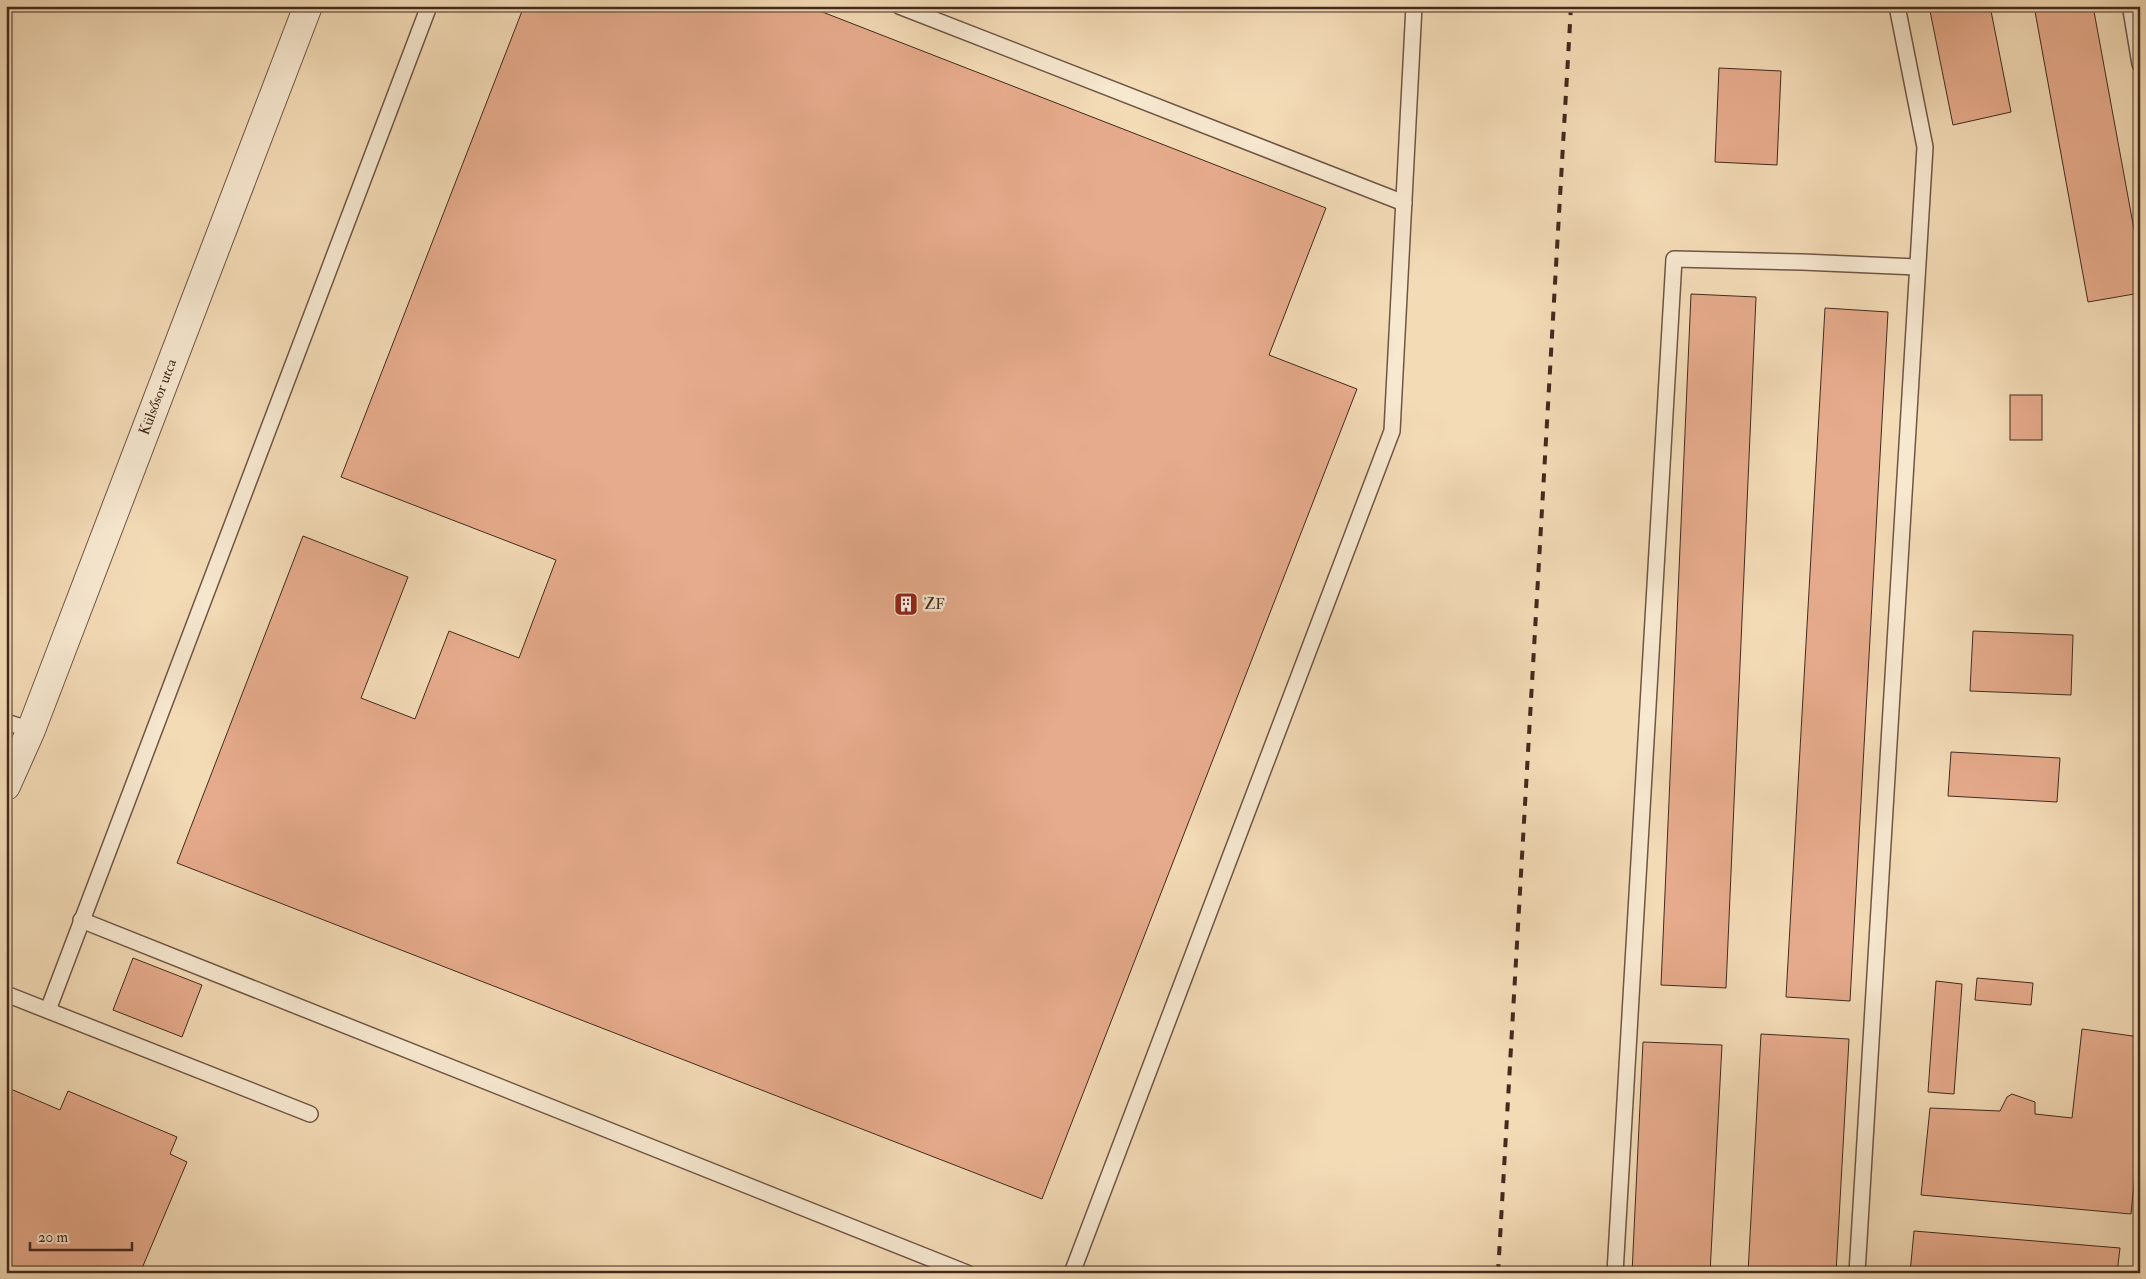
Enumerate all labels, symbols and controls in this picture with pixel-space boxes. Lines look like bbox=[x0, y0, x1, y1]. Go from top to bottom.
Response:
street label: Külsősor utca bbox=[135, 355, 182, 438]
building icon: ZF bbox=[893, 591, 919, 617]
place label: ZF bbox=[924, 595, 945, 614]
scale bar bbox=[30, 1219, 132, 1251]
text: 20 m bbox=[38, 1228, 68, 1247]

